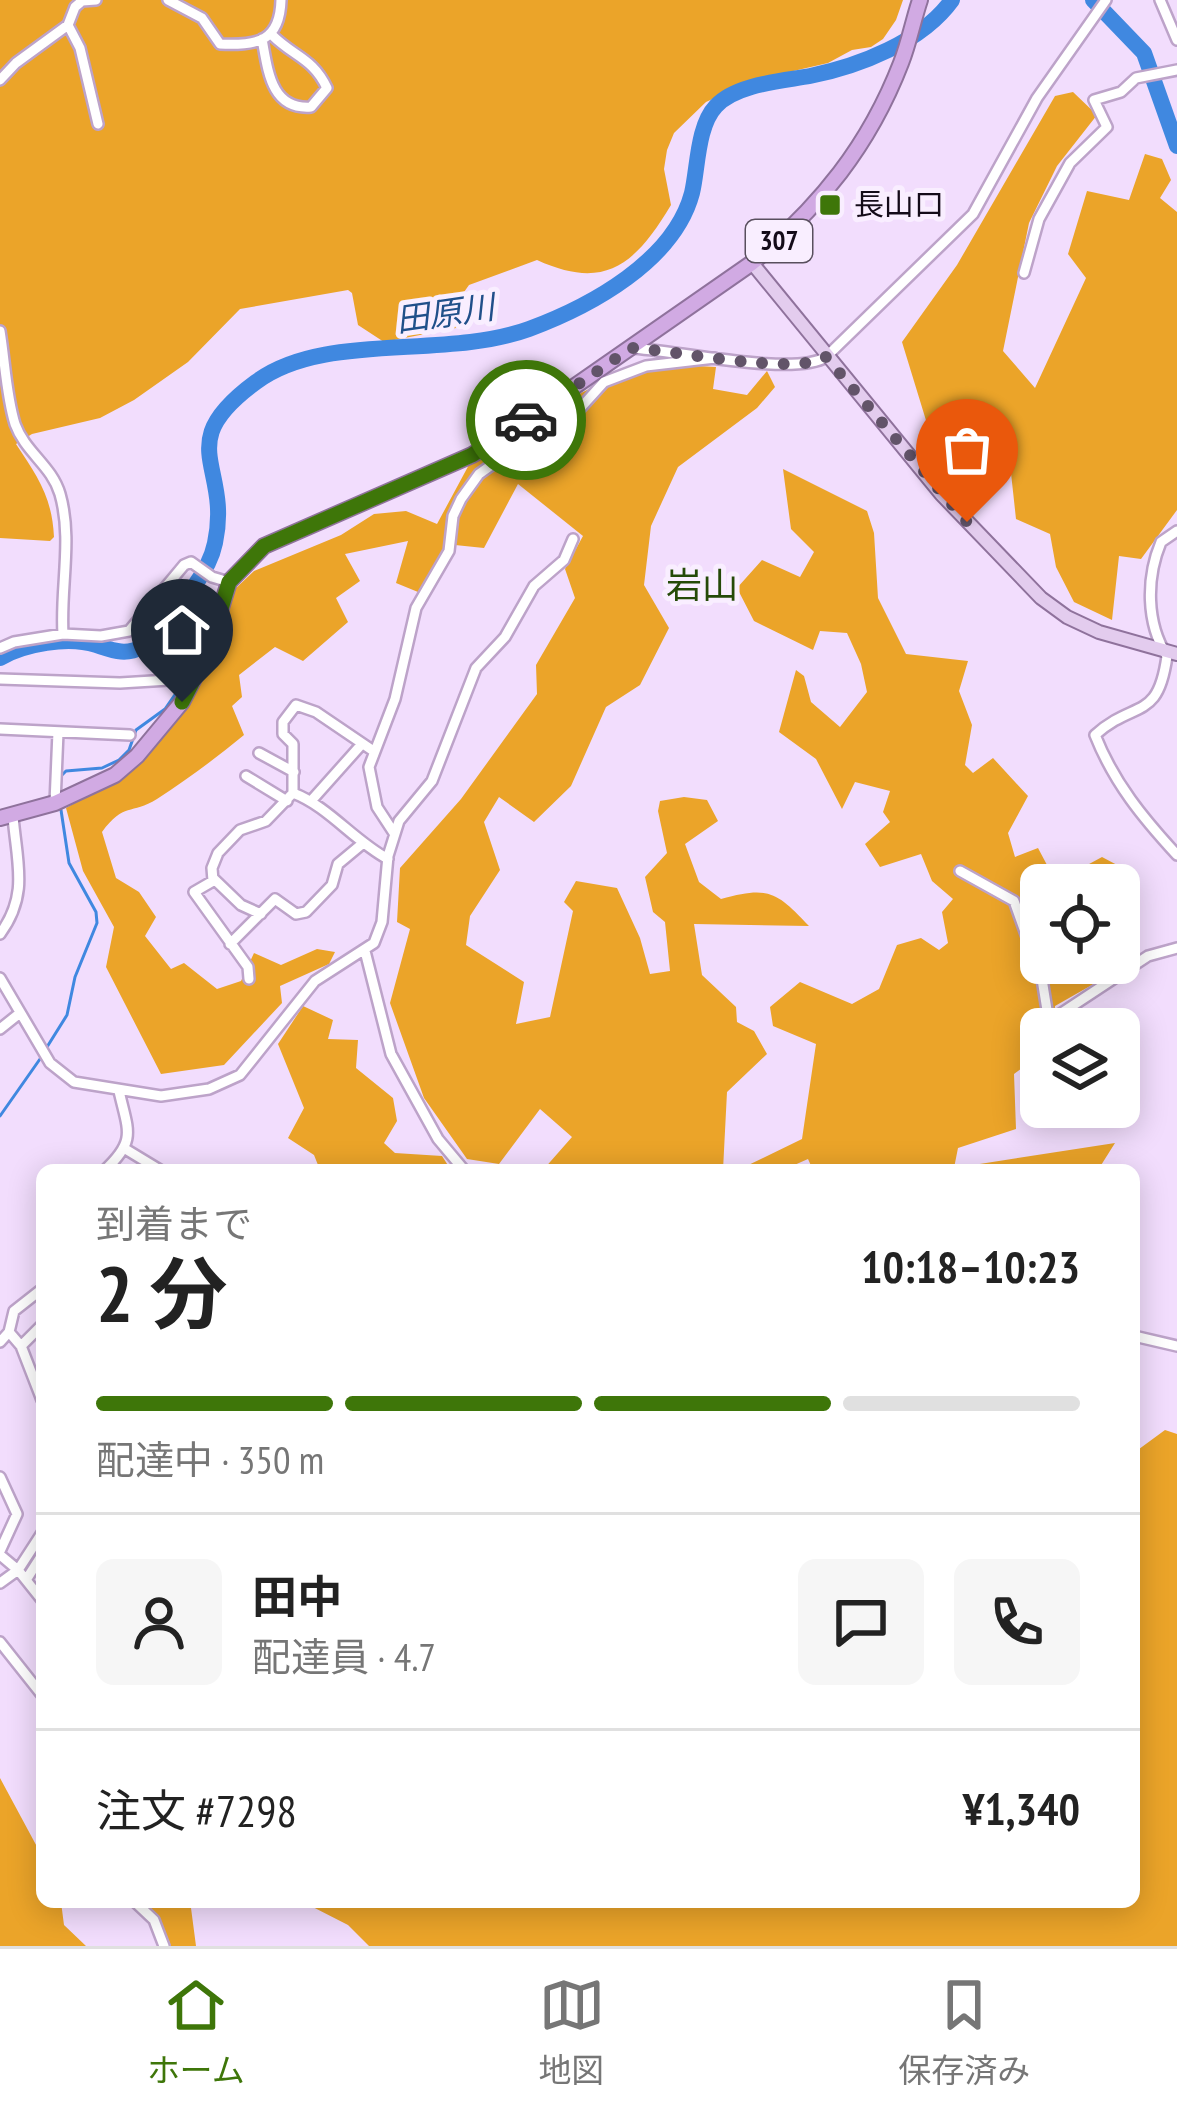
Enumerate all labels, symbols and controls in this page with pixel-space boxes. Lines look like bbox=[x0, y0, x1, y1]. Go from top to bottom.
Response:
place label: 長山口 bbox=[854, 184, 944, 223]
marker: 長山口 bbox=[817, 192, 843, 218]
road number: 307 bbox=[746, 220, 812, 262]
water label: 田原川 bbox=[393, 284, 500, 341]
courier bbox=[466, 360, 586, 480]
icon: car bbox=[493, 387, 559, 453]
pin bbox=[916, 399, 1018, 522]
icon: bag bbox=[934, 417, 1000, 483]
district label: 岩山 bbox=[666, 561, 738, 608]
pin bbox=[131, 579, 233, 702]
icon: home bbox=[149, 597, 215, 663]
map controls bbox=[1020, 864, 1140, 1128]
button: locate bbox=[1020, 864, 1140, 984]
button: layers bbox=[1020, 1008, 1140, 1128]
text: 到着まで bbox=[96, 1198, 252, 1249]
text: 10:18–10:23 bbox=[861, 1237, 1080, 1295]
text: 2 分 bbox=[96, 1243, 227, 1344]
text: 配達中 · 350 m bbox=[96, 1434, 324, 1485]
button: person bbox=[96, 1559, 222, 1685]
button: chat bbox=[798, 1559, 924, 1685]
button: phone bbox=[954, 1559, 1080, 1685]
text: 田中 bbox=[252, 1567, 342, 1625]
text: 配達員 · 4.7 bbox=[252, 1631, 436, 1682]
text: ¥1,340 bbox=[963, 1779, 1080, 1837]
text: 注文 #7298 bbox=[96, 1781, 297, 1839]
tab: ホーム bbox=[147, 1972, 245, 2092]
tab: 地図 bbox=[539, 1972, 605, 2092]
tab: 保存済み bbox=[898, 1972, 1030, 2092]

